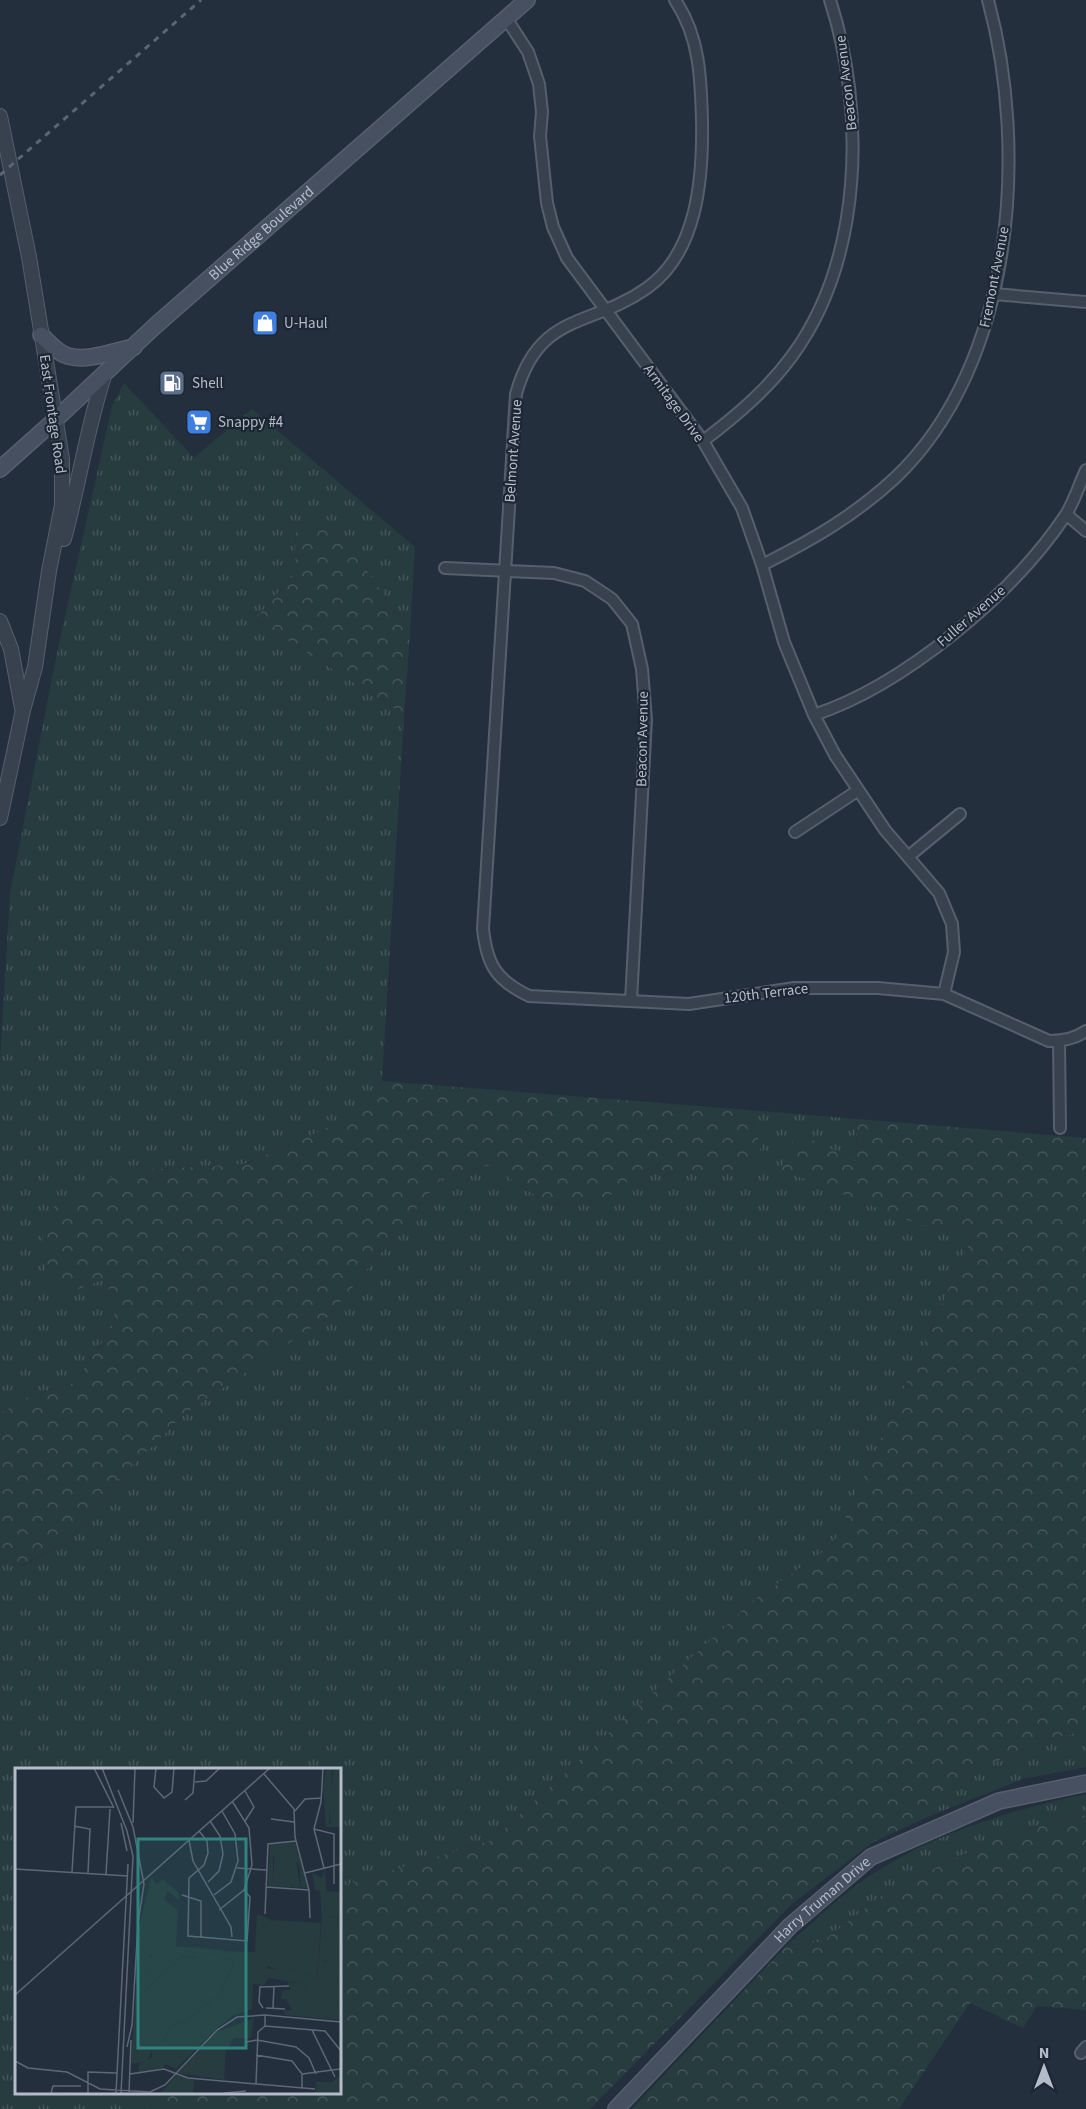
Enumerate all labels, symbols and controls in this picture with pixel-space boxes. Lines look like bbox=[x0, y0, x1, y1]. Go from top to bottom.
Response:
street label: Beacon Avenue bbox=[830, 34, 863, 132]
street label: Blue Ridge Boulevard bbox=[204, 181, 319, 285]
street label: Fremont Avenue bbox=[974, 225, 1015, 329]
shop icon: U-Haul bbox=[250, 308, 280, 338]
place label: U-Haul bbox=[284, 313, 328, 334]
street label: East Frontage Road bbox=[34, 353, 71, 475]
street label: Armitage Drive bbox=[638, 360, 709, 447]
fuel station icon: Shell bbox=[157, 368, 187, 398]
place label: Shell bbox=[192, 373, 223, 394]
street label: Belmont Avenue bbox=[499, 399, 528, 503]
supermarket icon: Snappy #4 bbox=[184, 407, 214, 437]
place label: Snappy #4 bbox=[218, 412, 284, 433]
street label: Fuller Avenue bbox=[932, 581, 1010, 652]
street label: Beacon Avenue bbox=[631, 691, 654, 787]
street label: 120th Terrace bbox=[723, 978, 809, 1009]
inset map bbox=[15, 1768, 340, 2094]
street label: Harry Truman Drive bbox=[769, 1852, 875, 1948]
north arrow bbox=[1014, 2037, 1074, 2097]
text: N bbox=[1039, 2042, 1049, 2064]

